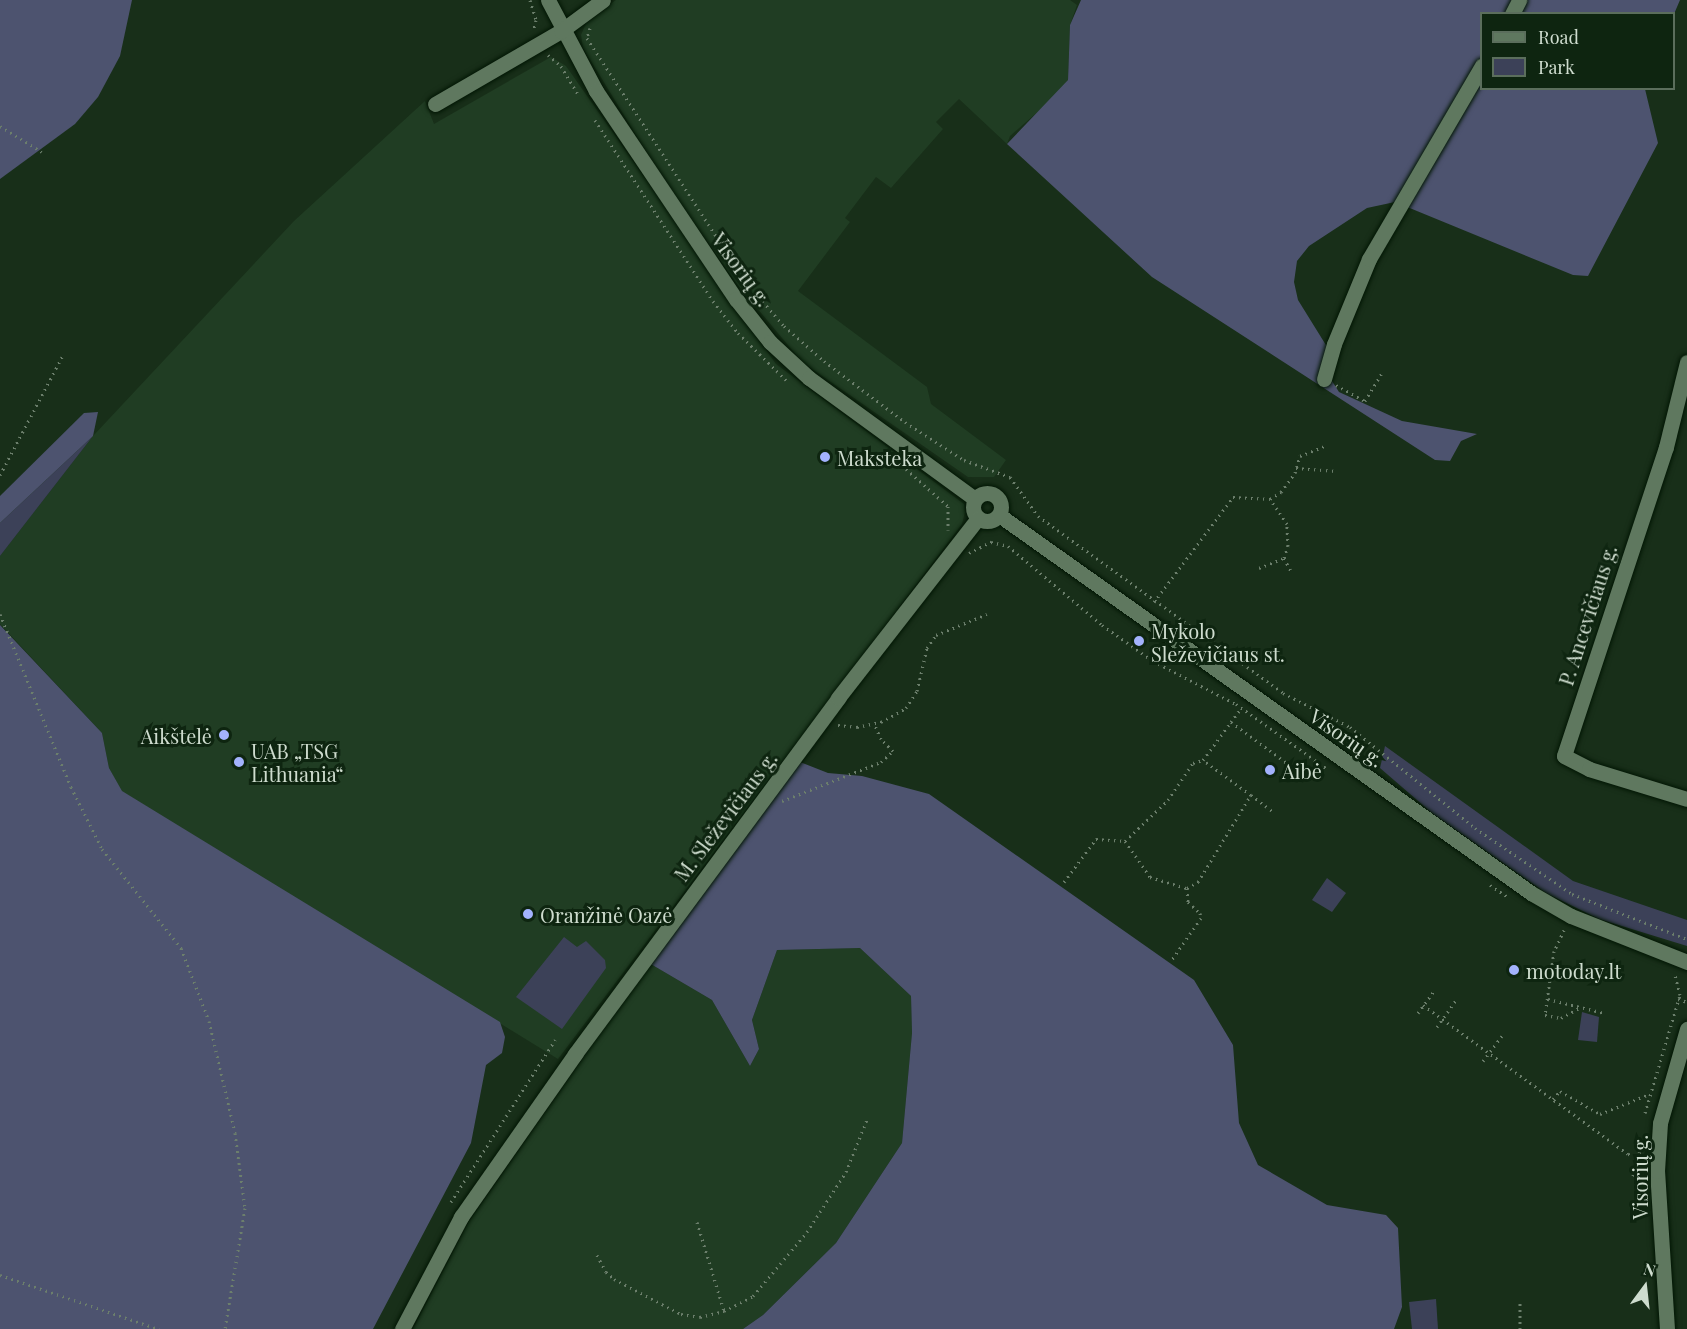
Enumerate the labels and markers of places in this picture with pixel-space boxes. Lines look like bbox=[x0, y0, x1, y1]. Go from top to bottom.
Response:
place label: Maksteka bbox=[837, 445, 922, 469]
marker: Maksteka bbox=[818, 450, 832, 464]
place label: Mykolo Sleževičiaus st. bbox=[1151, 618, 1285, 665]
marker: Mykolo Sleževičiaus st. bbox=[1132, 634, 1146, 648]
place label: Aikštelė bbox=[141, 723, 212, 747]
marker: Aikštelė bbox=[217, 728, 231, 742]
place label: UAB „TSG Lithuania“ bbox=[251, 738, 344, 785]
marker: UAB „TSG Lithuania“ bbox=[232, 755, 246, 769]
place label: Aibė bbox=[1282, 758, 1322, 782]
marker: Aibė bbox=[1263, 763, 1277, 777]
place label: Oranžinė Oazė bbox=[540, 902, 672, 926]
marker: Oranžinė Oazė bbox=[521, 907, 535, 921]
place label: motoday.lt bbox=[1526, 958, 1621, 982]
marker: motoday.lt bbox=[1507, 963, 1521, 977]

